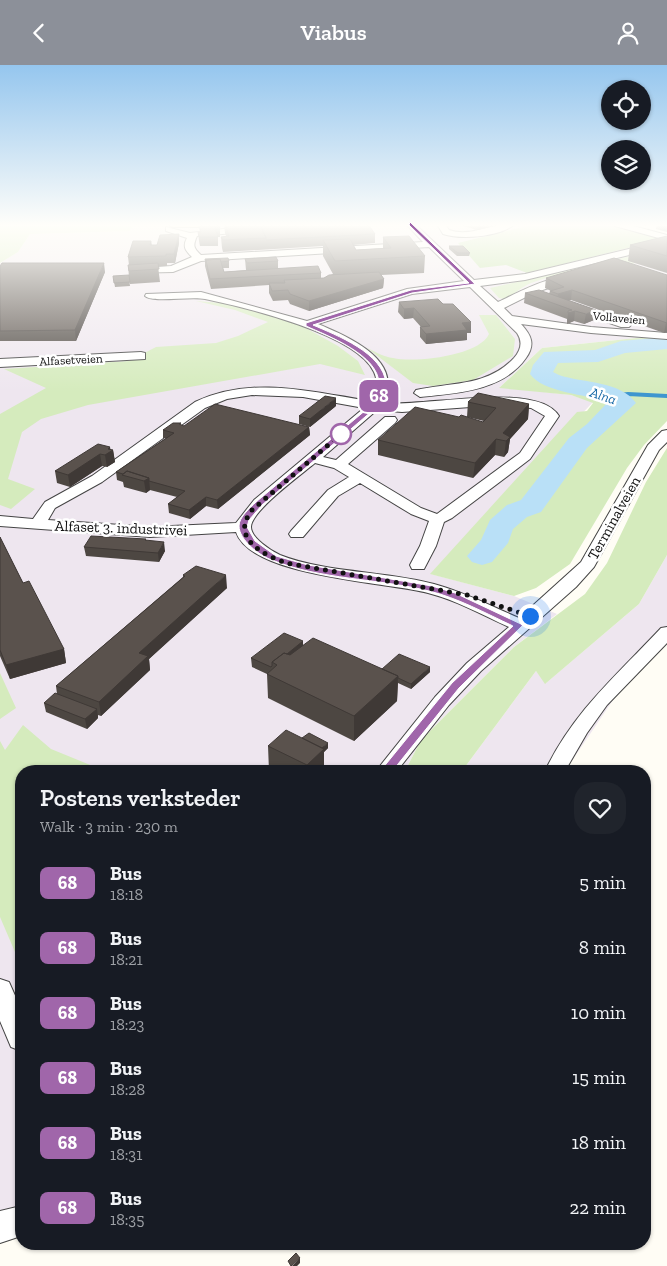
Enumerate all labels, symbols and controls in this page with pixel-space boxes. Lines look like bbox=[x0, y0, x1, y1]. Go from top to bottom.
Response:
icon: back bbox=[25, 19, 53, 47]
text: Viabus bbox=[300, 19, 367, 46]
icon: person bbox=[614, 19, 642, 47]
map controls bbox=[601, 80, 651, 190]
button: locate bbox=[601, 80, 651, 130]
button: layers bbox=[601, 140, 651, 190]
street label: Vollaveien bbox=[591, 309, 646, 327]
street label: Alfasetveien bbox=[39, 351, 103, 369]
line badge: 68 bbox=[356, 380, 402, 412]
water label: Alna bbox=[587, 383, 618, 408]
text: 68 bbox=[369, 385, 389, 407]
unlabelled marker bbox=[330, 423, 352, 445]
street label: Terminalveien bbox=[584, 473, 645, 563]
street label: Alfaset 3. industrivei bbox=[54, 517, 188, 539]
your location bbox=[518, 604, 543, 629]
button: heart bbox=[574, 782, 626, 834]
text: Postens verksteder bbox=[40, 783, 241, 812]
text: Walk · 3 min · 230 m bbox=[40, 817, 178, 836]
text: Bus bbox=[110, 862, 142, 885]
text: 5 min bbox=[579, 871, 626, 894]
text: 68 bbox=[58, 872, 77, 894]
text: 18:18 bbox=[110, 885, 143, 904]
text: Bus bbox=[110, 927, 142, 950]
text: 8 min bbox=[579, 936, 626, 959]
text: 68 bbox=[58, 937, 77, 959]
text: 18:21 bbox=[110, 950, 143, 969]
text: Bus bbox=[110, 992, 142, 1015]
text: 10 min bbox=[571, 1001, 626, 1024]
text: 68 bbox=[58, 1002, 77, 1024]
text: 18:23 bbox=[110, 1015, 144, 1034]
text: Bus bbox=[110, 1057, 142, 1080]
text: 15 min bbox=[572, 1066, 626, 1089]
text: 68 bbox=[58, 1067, 77, 1089]
text: 18:28 bbox=[110, 1080, 145, 1099]
text: Bus bbox=[110, 1122, 142, 1145]
text: 18 min bbox=[572, 1131, 626, 1154]
text: 68 bbox=[58, 1132, 77, 1154]
text: 18:31 bbox=[110, 1145, 142, 1164]
text: Bus bbox=[110, 1187, 142, 1210]
text: 22 min bbox=[570, 1196, 626, 1219]
text: 68 bbox=[58, 1197, 77, 1219]
text: 18:35 bbox=[110, 1210, 144, 1229]

